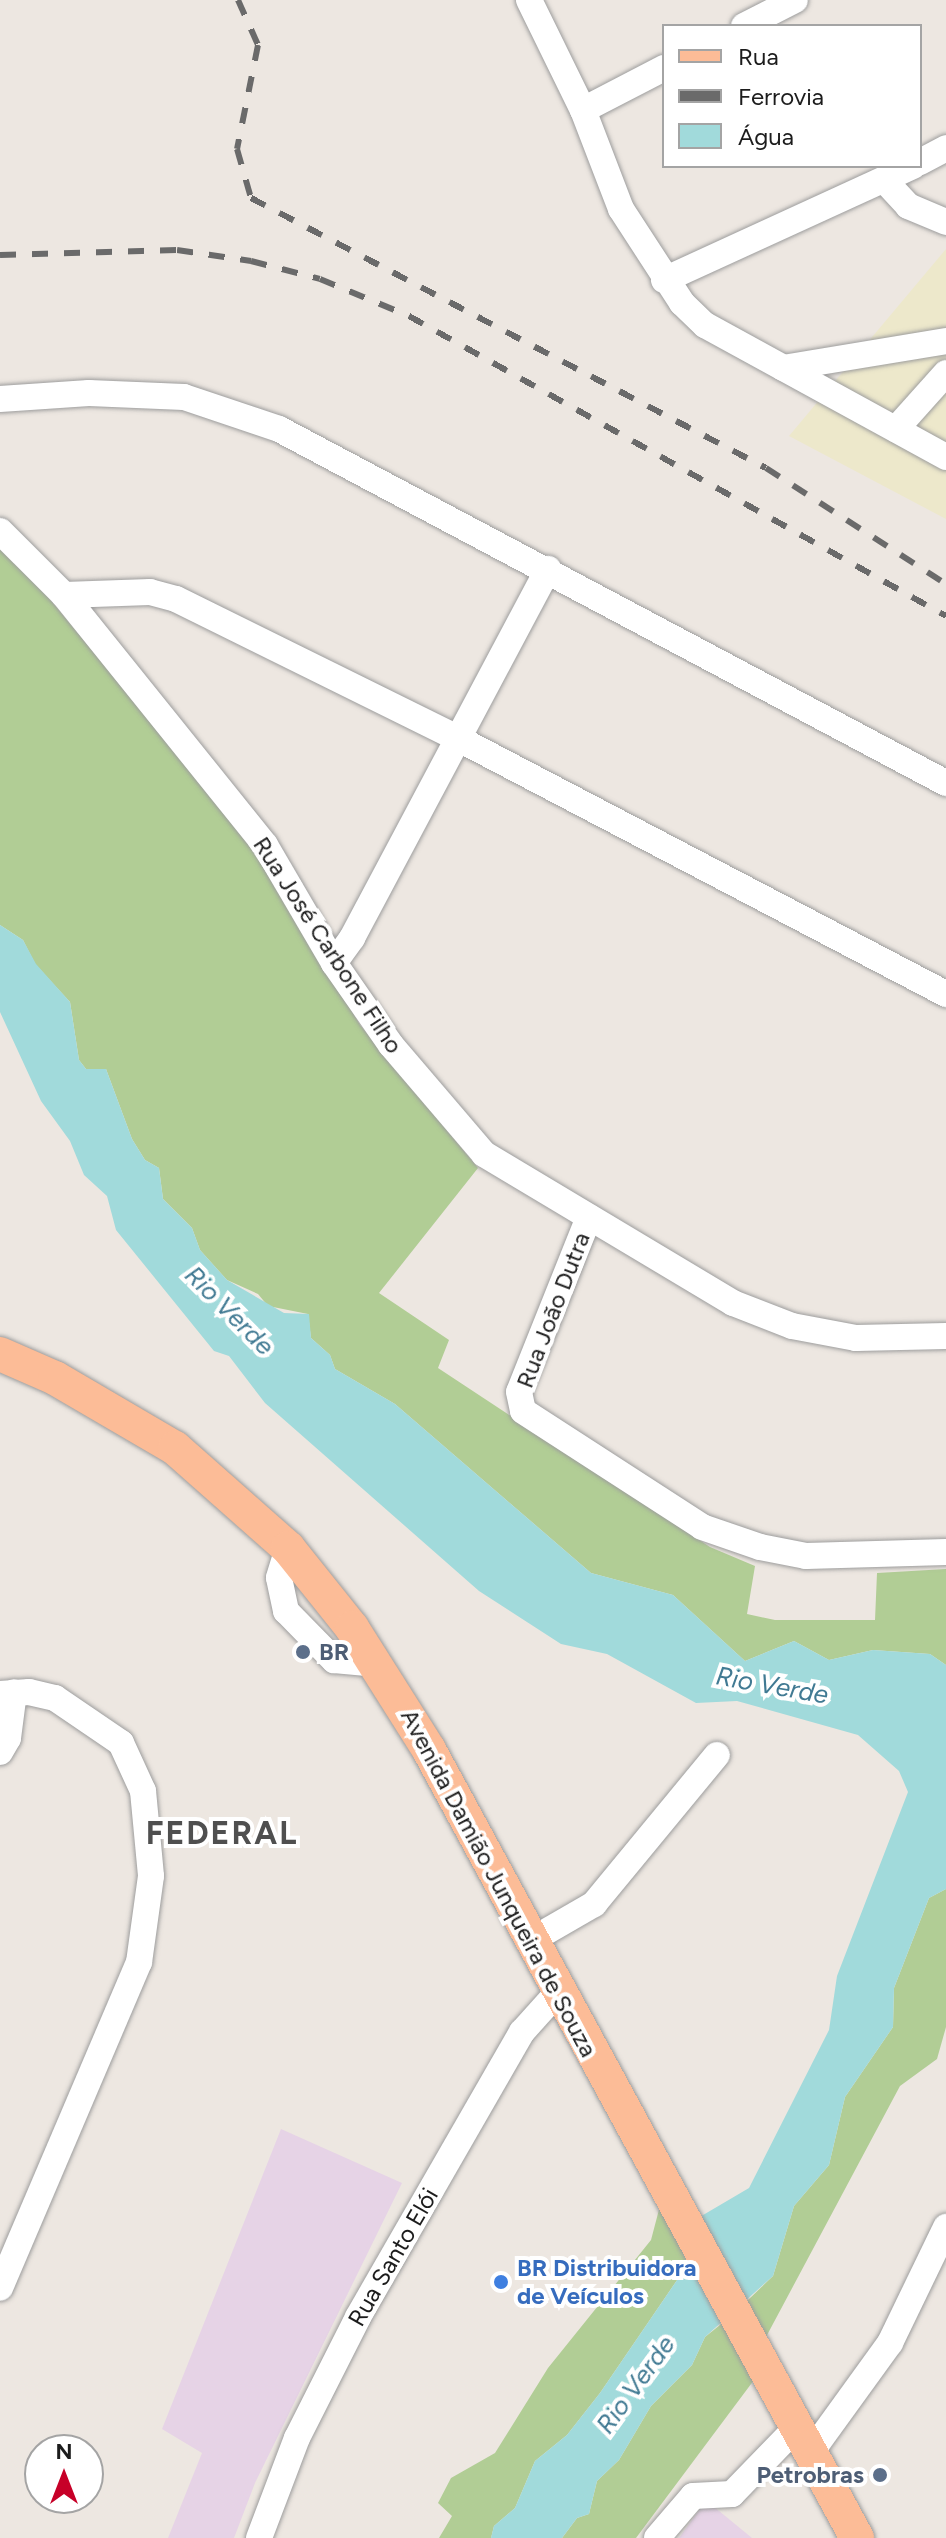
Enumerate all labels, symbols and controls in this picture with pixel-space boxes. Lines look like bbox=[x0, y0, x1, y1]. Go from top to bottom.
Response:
legend bbox=[662, 24, 922, 168]
text: Rua bbox=[738, 42, 779, 71]
text: Ferrovia bbox=[738, 82, 824, 111]
text: Água bbox=[738, 122, 794, 151]
street label: Rua José Carbone Filho bbox=[247, 831, 409, 1059]
street label: Rua João Dutra bbox=[510, 1228, 596, 1392]
water label: Rio Verde bbox=[178, 1260, 280, 1362]
place label: BR bbox=[319, 1638, 349, 1666]
marker: BR bbox=[294, 1643, 312, 1661]
water label: Rio Verde bbox=[713, 1661, 831, 1711]
street label: Avenida Damião Junqueira de Souza bbox=[395, 1704, 603, 2062]
district label: FEDERAL bbox=[146, 1814, 298, 1852]
street label: Rua Santo Elói bbox=[342, 2183, 444, 2331]
place label: BR Distribuidora de Veículos bbox=[517, 2254, 697, 2310]
marker: BR Distribuidora de Veículos bbox=[492, 2273, 510, 2291]
water label: Rio Verde bbox=[590, 2330, 682, 2440]
north arrow bbox=[24, 2434, 104, 2514]
text: N bbox=[55, 2438, 73, 2465]
place label: Petrobras bbox=[756, 2461, 864, 2489]
marker: Petrobras bbox=[871, 2466, 889, 2484]

